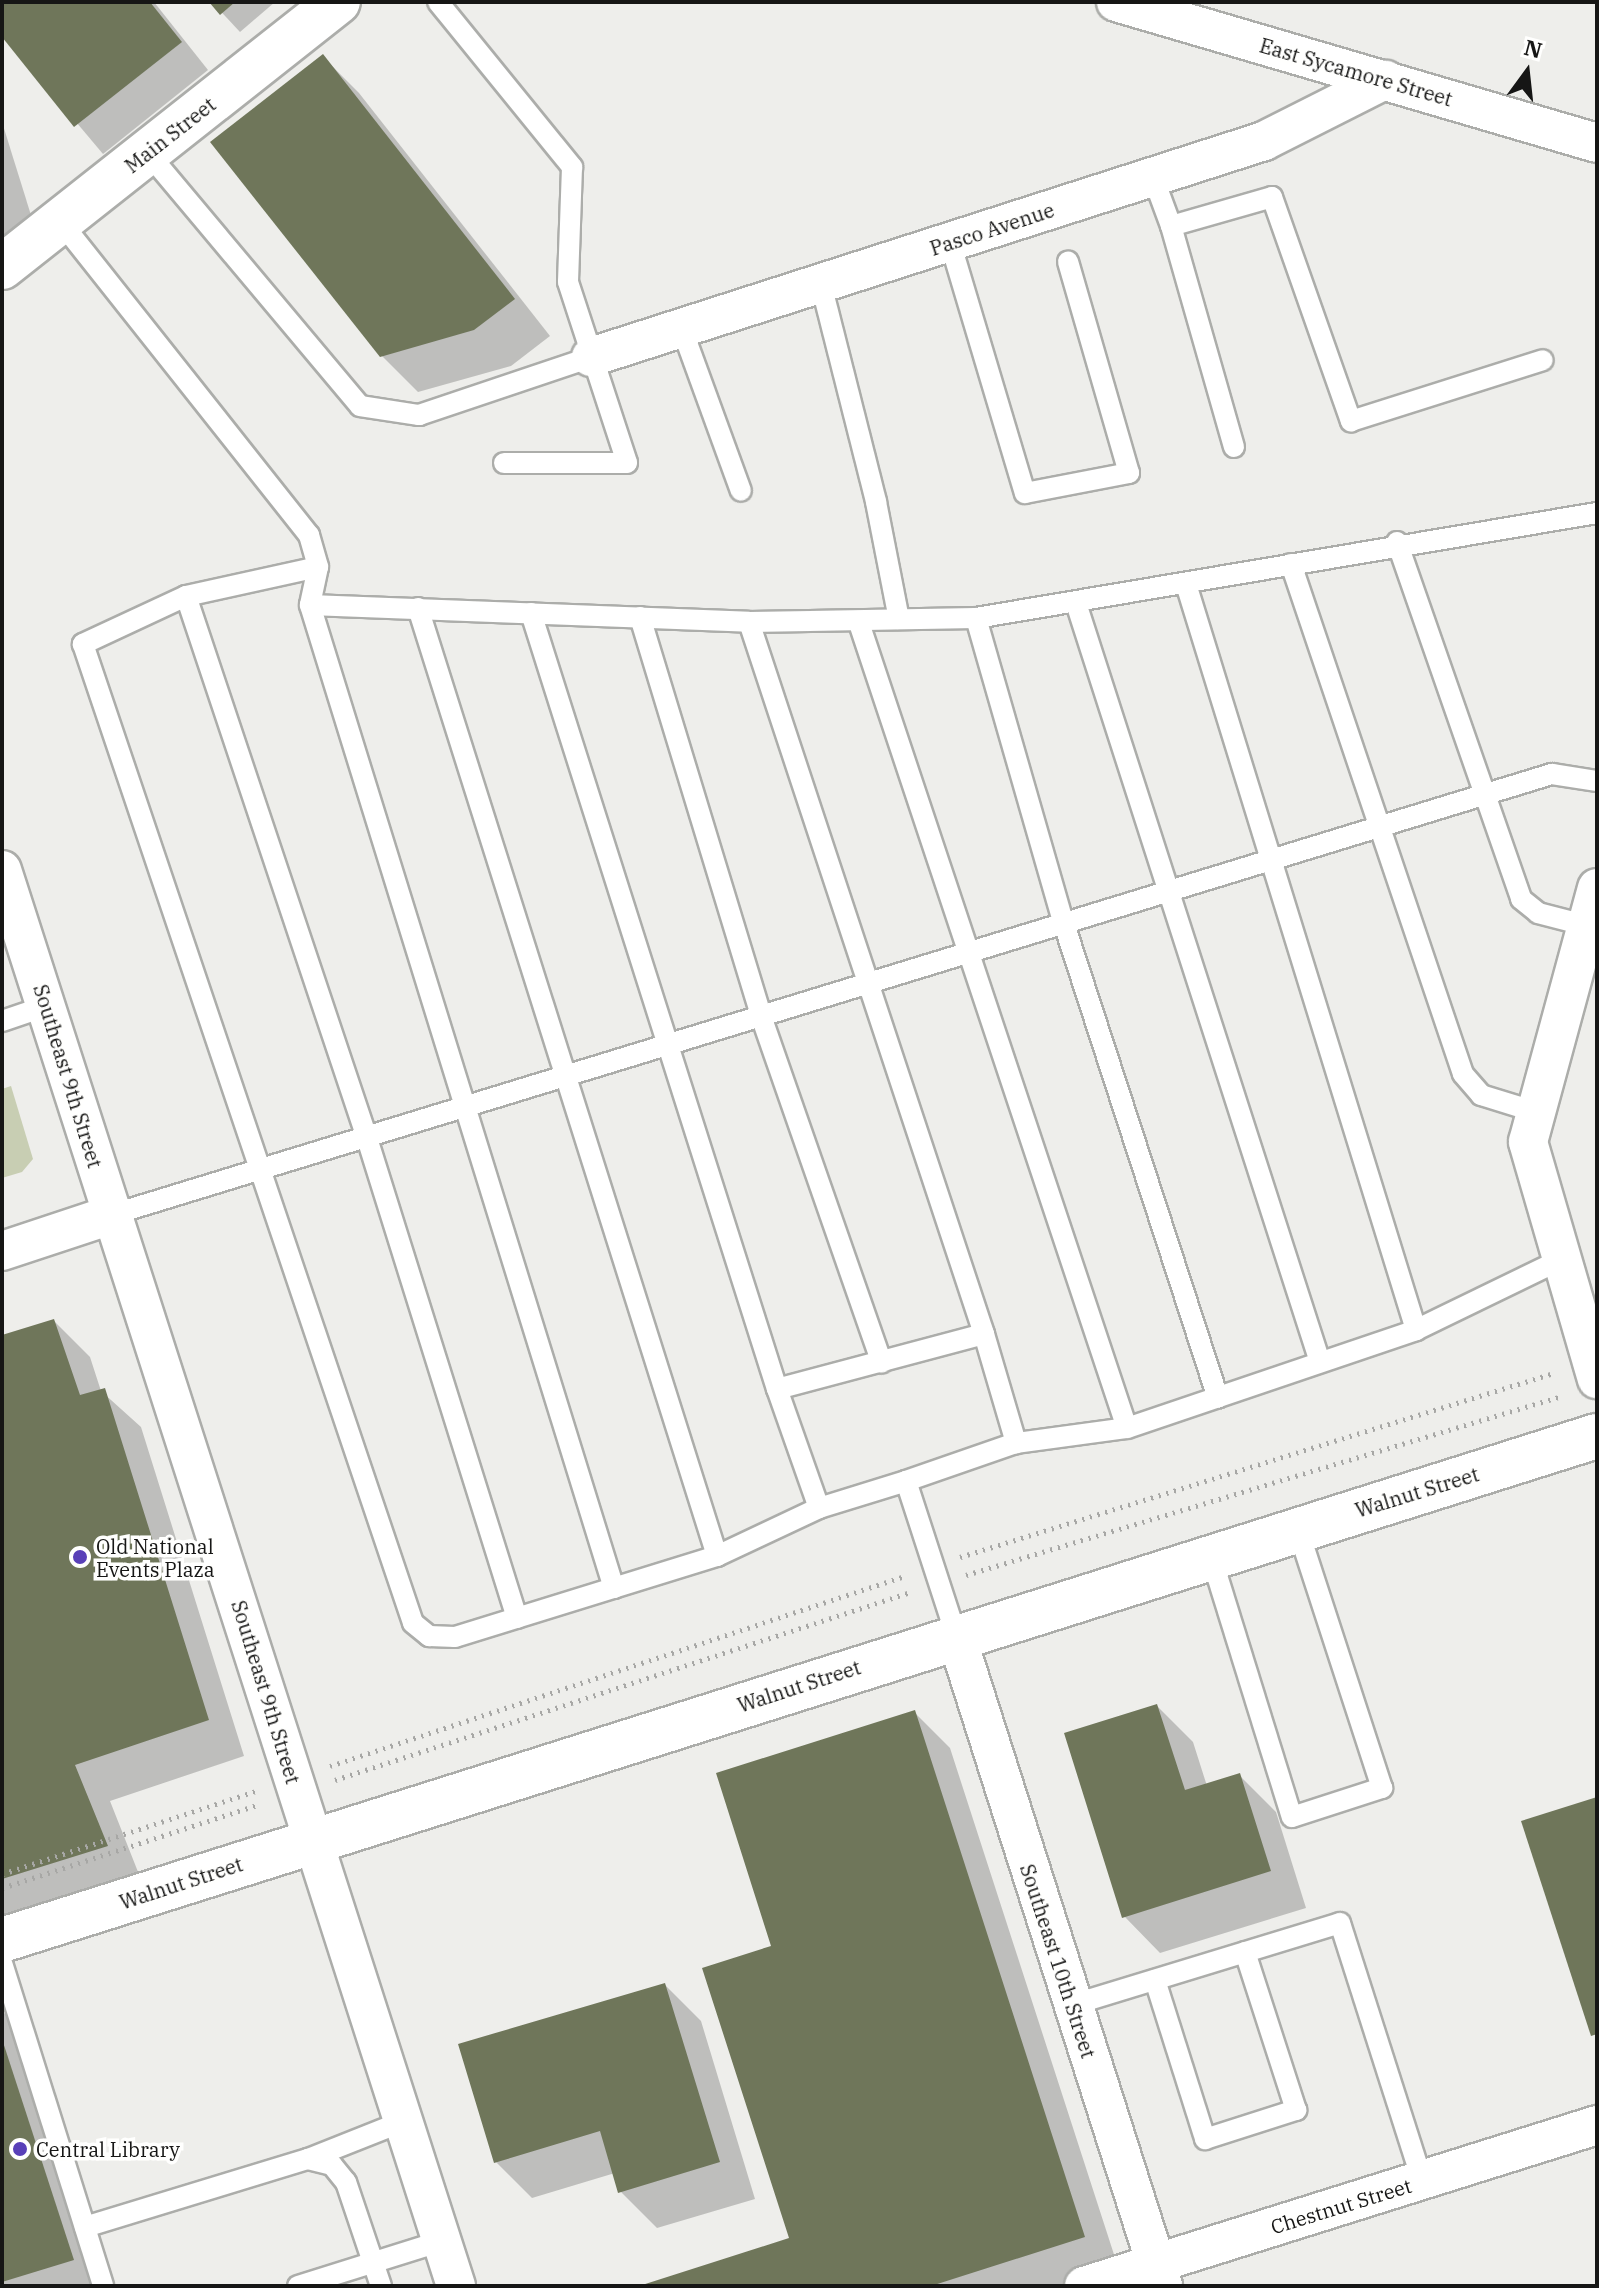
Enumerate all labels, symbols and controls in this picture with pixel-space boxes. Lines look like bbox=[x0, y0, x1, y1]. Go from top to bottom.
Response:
north arrow bbox=[1487, 32, 1567, 112]
text: N bbox=[1521, 32, 1546, 65]
street label: East Sycamore Street bbox=[1257, 33, 1455, 111]
street label: Main Street bbox=[120, 92, 220, 178]
street label: Pasco Avenue bbox=[927, 198, 1057, 260]
street label: Southeast 9th Street bbox=[29, 981, 107, 1171]
street label: Walnut Street bbox=[1352, 1462, 1482, 1522]
place label: Old National Events Plaza bbox=[96, 1534, 215, 1581]
marker: Old National Events Plaza bbox=[71, 1548, 89, 1566]
street label: Southeast 9th Street bbox=[227, 1597, 305, 1787]
street label: Walnut Street bbox=[734, 1655, 864, 1717]
street label: Walnut Street bbox=[116, 1852, 246, 1914]
street label: Southeast 10th Street bbox=[1015, 1861, 1101, 2061]
place label: Central Library bbox=[36, 2137, 180, 2161]
marker: Central Library bbox=[11, 2140, 29, 2158]
street label: Chestnut Street bbox=[1268, 2173, 1414, 2239]

